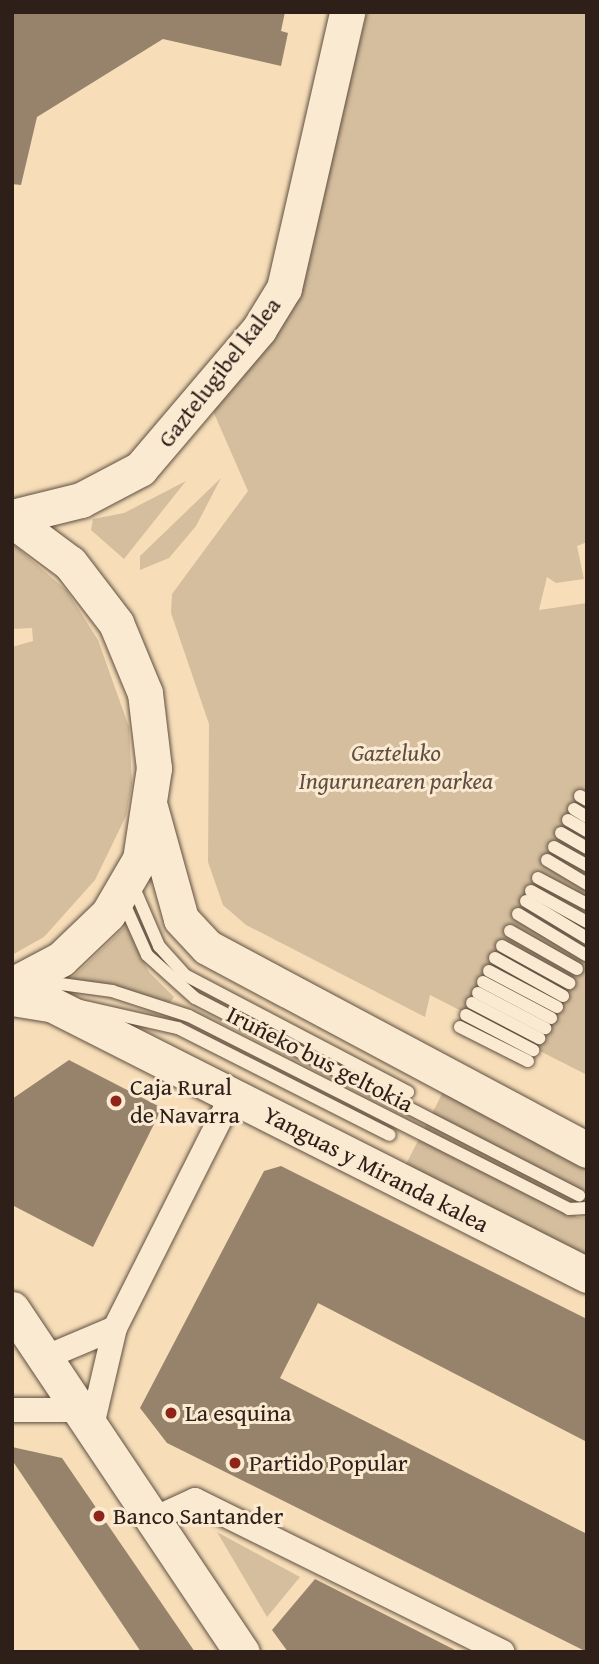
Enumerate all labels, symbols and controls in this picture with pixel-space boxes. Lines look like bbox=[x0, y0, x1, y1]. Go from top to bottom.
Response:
street label: Gaztelugibel kalea bbox=[151, 291, 287, 453]
park label: Gazteluko Ingurunearen parkea bbox=[299, 739, 493, 795]
street label: Iruñeko bus geltokia bbox=[222, 1000, 418, 1118]
place label: Caja Rural de Navarra bbox=[130, 1073, 240, 1129]
marker: Caja Rural de Navarra bbox=[108, 1093, 124, 1109]
street label: Yanguas y Miranda kalea bbox=[258, 1100, 494, 1238]
place label: La esquina bbox=[185, 1399, 291, 1427]
marker: La esquina bbox=[163, 1405, 179, 1421]
place label: Partido Popular bbox=[249, 1449, 408, 1477]
marker: Partido Popular bbox=[227, 1455, 243, 1471]
place label: Banco Santander bbox=[113, 1502, 283, 1530]
marker: Banco Santander bbox=[91, 1508, 107, 1524]

